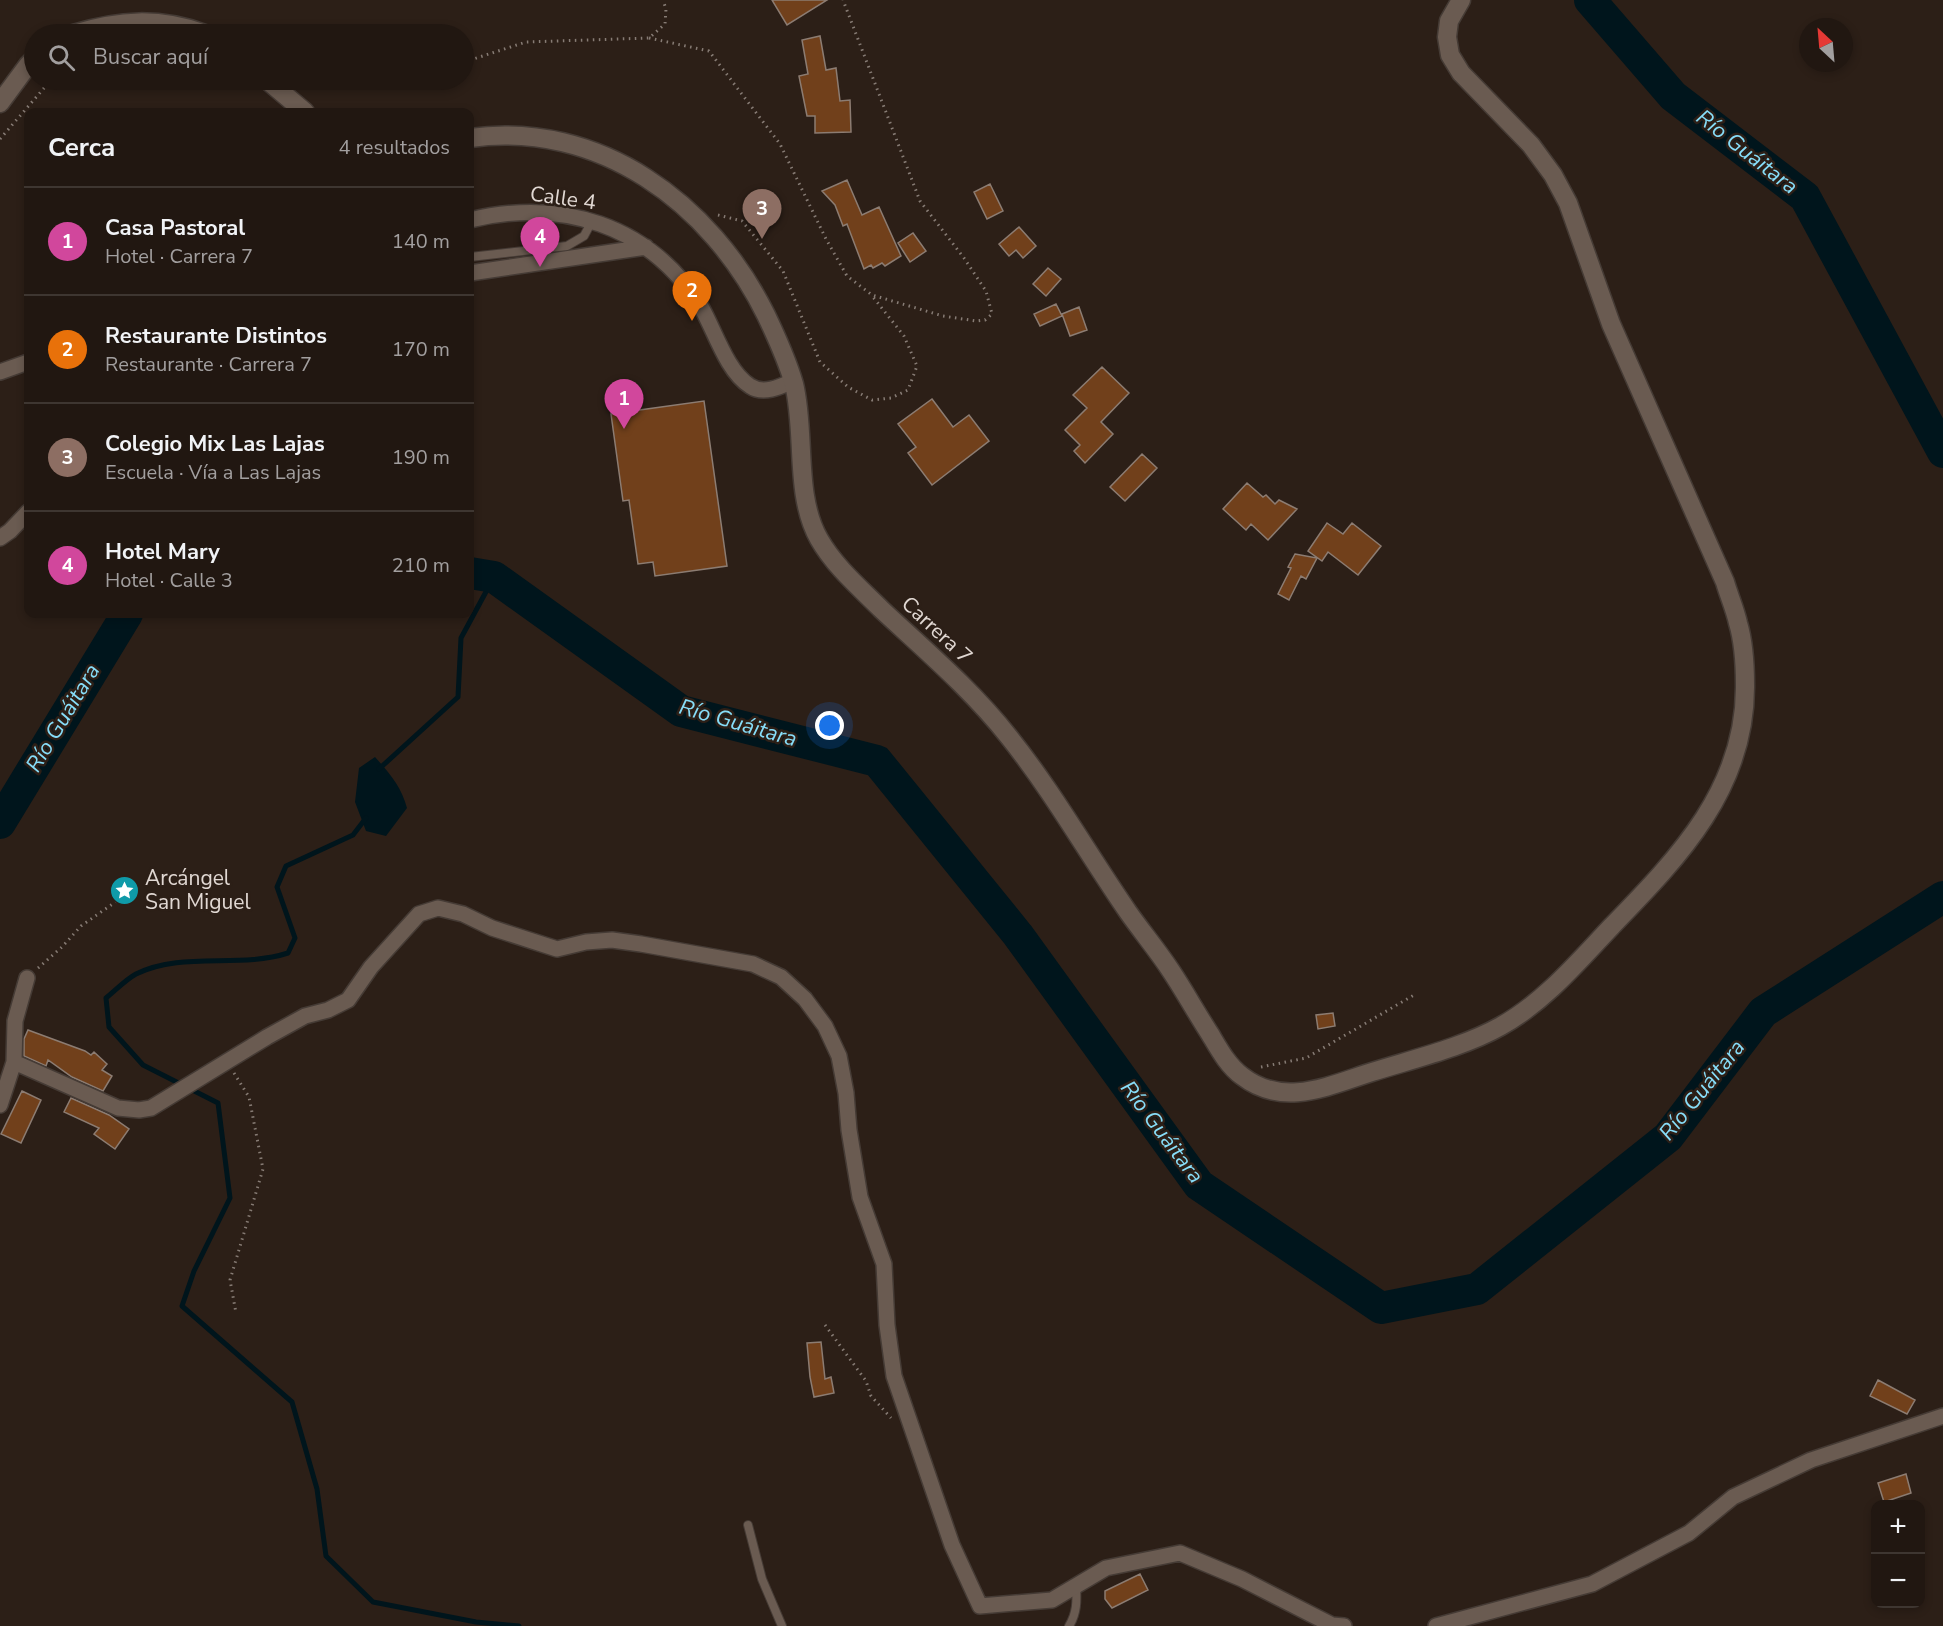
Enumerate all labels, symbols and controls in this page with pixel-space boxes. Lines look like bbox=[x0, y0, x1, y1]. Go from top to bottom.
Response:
north arrow bbox=[1799, 18, 1853, 72]
search box bbox=[24, 24, 474, 90]
icon: search bbox=[45, 41, 78, 74]
text: Buscar aquí bbox=[93, 42, 208, 72]
water label: Río Guáitara bbox=[1690, 103, 1804, 201]
text: Cerca bbox=[48, 130, 115, 165]
text: 4 resultados bbox=[339, 134, 450, 161]
street label: Calle 4 bbox=[528, 180, 598, 216]
pin: 3 bbox=[742, 190, 782, 239]
text: Casa Pastoral bbox=[105, 213, 245, 243]
pin: 4 bbox=[520, 218, 560, 267]
text: 1 bbox=[62, 228, 74, 255]
text: 140 m bbox=[392, 228, 450, 255]
text: Hotel · Carrera 7 bbox=[105, 243, 253, 270]
pin: 2 bbox=[672, 272, 712, 321]
text: Restaurante Distintos bbox=[105, 321, 327, 351]
text: 2 bbox=[62, 336, 74, 363]
text: 170 m bbox=[392, 336, 450, 363]
text: Restaurante · Carrera 7 bbox=[105, 351, 312, 378]
pin: 1 bbox=[604, 380, 644, 429]
text: Colegio Mix Las Lajas bbox=[105, 429, 325, 459]
text: 3 bbox=[62, 444, 74, 471]
text: 190 m bbox=[392, 444, 450, 471]
text: Escuela · Vía a Las Lajas bbox=[105, 459, 321, 486]
text: Hotel Mary bbox=[105, 537, 220, 567]
text: 4 bbox=[62, 552, 74, 579]
text: 210 m bbox=[392, 552, 450, 579]
text: Hotel · Calle 3 bbox=[105, 567, 233, 594]
street label: Carrera 7 bbox=[895, 590, 979, 670]
water label: Río Guáitara bbox=[19, 658, 107, 778]
water label: Río Guáitara bbox=[675, 692, 801, 754]
your location bbox=[815, 711, 844, 740]
place label: Arcángel San Miguel bbox=[145, 864, 251, 916]
place icon: Arcángel San Miguel bbox=[108, 874, 140, 906]
water label: Río Guáitara bbox=[1652, 1033, 1752, 1147]
water label: Río Guáitara bbox=[1113, 1074, 1211, 1190]
map controls bbox=[1871, 1500, 1925, 1608]
button: + bbox=[1871, 1500, 1925, 1554]
button: − bbox=[1871, 1554, 1925, 1608]

